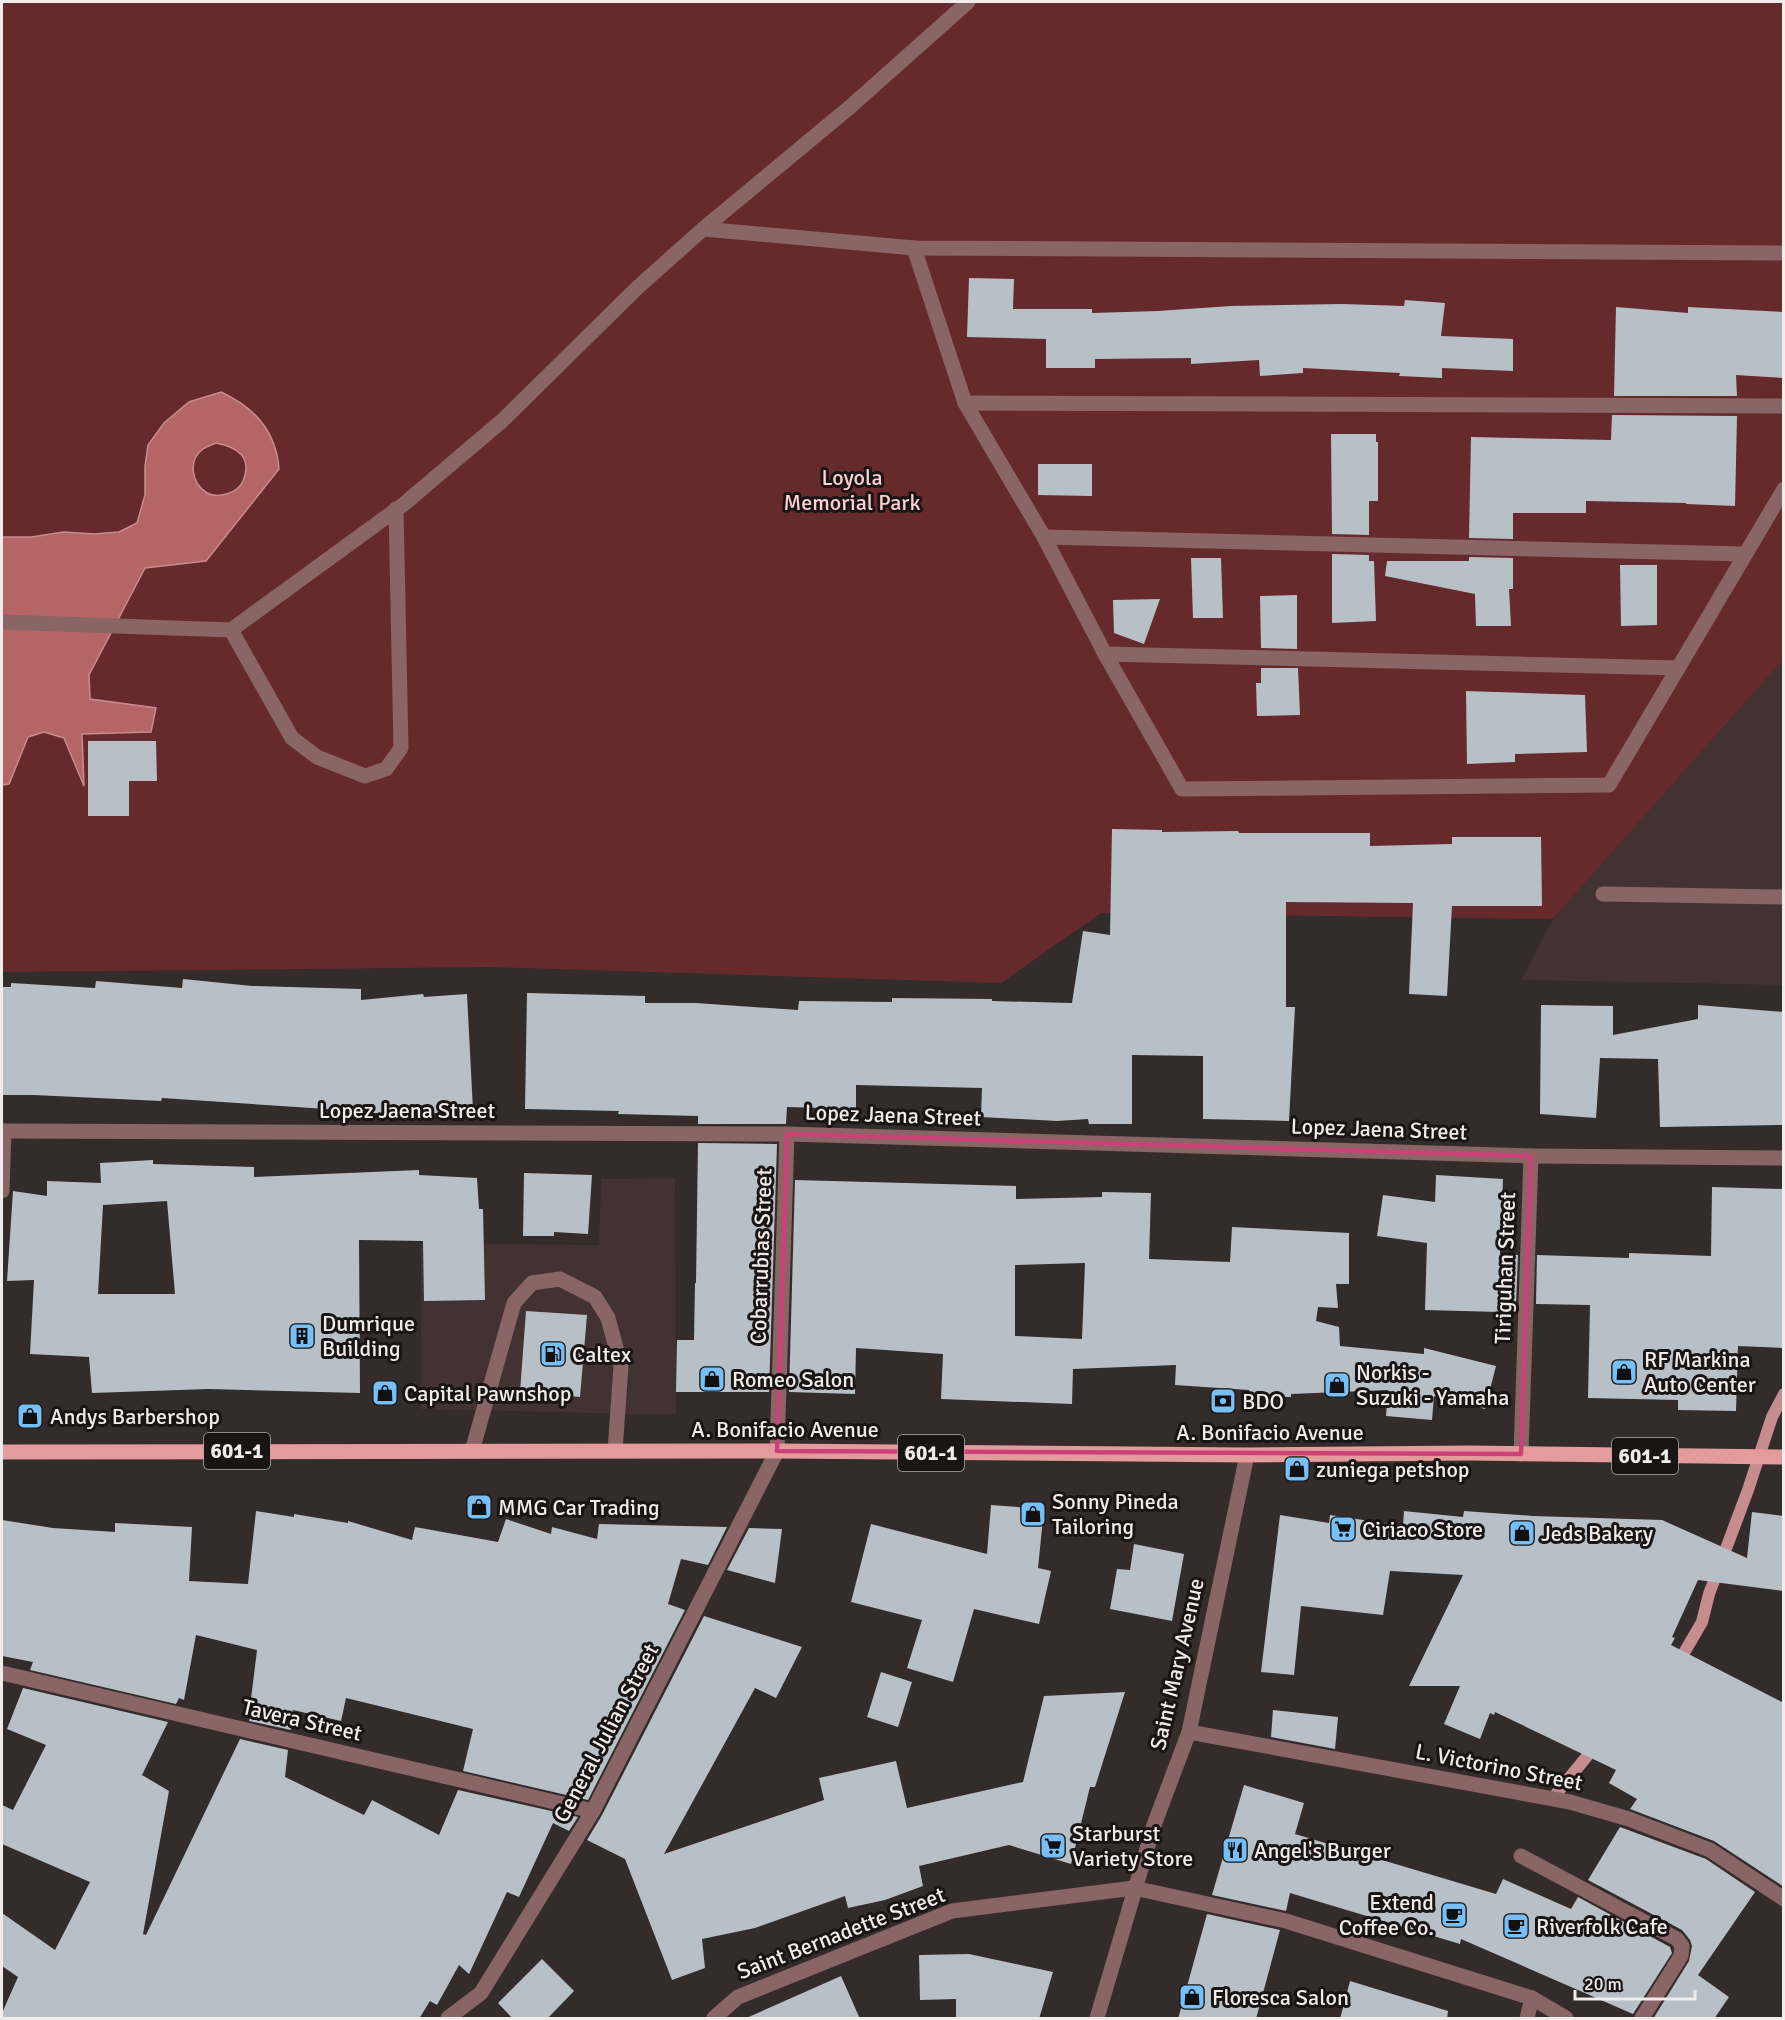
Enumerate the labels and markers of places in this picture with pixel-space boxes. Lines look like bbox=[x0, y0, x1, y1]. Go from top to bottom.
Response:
place label: Dumrique Building bbox=[322, 1310, 415, 1362]
building icon: Dumrique Building bbox=[287, 1321, 317, 1351]
fuel station icon: Caltex bbox=[538, 1339, 568, 1369]
place label: Caltex bbox=[572, 1341, 631, 1368]
place label: RF Markina Auto Center bbox=[1644, 1346, 1756, 1398]
shop icon: RF Markina Auto Center bbox=[1609, 1357, 1639, 1387]
place label: Norkis - Suzuki - Yamaha bbox=[1356, 1359, 1509, 1411]
shop icon: Romeo Salon bbox=[697, 1364, 727, 1394]
place label: Romeo Salon bbox=[732, 1366, 854, 1393]
shop icon: Norkis - Suzuki - Yamaha bbox=[1322, 1370, 1352, 1400]
shop icon: Capital Pawnshop bbox=[370, 1378, 400, 1408]
place label: Capital Pawnshop bbox=[404, 1380, 571, 1407]
bank icon: BDO bbox=[1208, 1386, 1238, 1416]
place label: BDO bbox=[1242, 1388, 1284, 1415]
shop icon: Andys Barbershop bbox=[15, 1401, 45, 1431]
place label: Andys Barbershop bbox=[50, 1403, 220, 1430]
shop icon: zuniega petshop bbox=[1282, 1454, 1312, 1484]
place label: zuniega petshop bbox=[1316, 1456, 1470, 1483]
place label: Sonny Pineda Tailoring bbox=[1052, 1488, 1179, 1540]
shop icon: MMG Car Trading bbox=[464, 1492, 494, 1522]
place label: MMG Car Trading bbox=[498, 1494, 660, 1521]
shop icon: Sonny Pineda Tailoring bbox=[1018, 1499, 1048, 1529]
supermarket icon: Ciriaco Store bbox=[1328, 1514, 1358, 1544]
place label: Ciriaco Store bbox=[1362, 1516, 1483, 1543]
shop icon: Jeds Bakery bbox=[1507, 1518, 1537, 1548]
place label: Jeds Bakery bbox=[1541, 1520, 1654, 1547]
place label: Starburst Variety Store bbox=[1072, 1820, 1193, 1872]
supermarket icon: Starburst Variety Store bbox=[1038, 1831, 1068, 1861]
restaurant icon: Angel's Burger bbox=[1220, 1835, 1250, 1865]
place label: Angel's Burger bbox=[1254, 1837, 1391, 1864]
place label: Extend Coffee Co. bbox=[1339, 1889, 1434, 1941]
cafe icon: Extend Coffee Co. bbox=[1439, 1900, 1469, 1930]
cafe icon: Riverfolk Cafe bbox=[1501, 1911, 1531, 1941]
place label: Riverfolk Cafe bbox=[1536, 1913, 1668, 1940]
shop icon: Floresca Salon bbox=[1177, 1982, 1207, 2012]
place label: Floresca Salon bbox=[1212, 1984, 1349, 2011]

